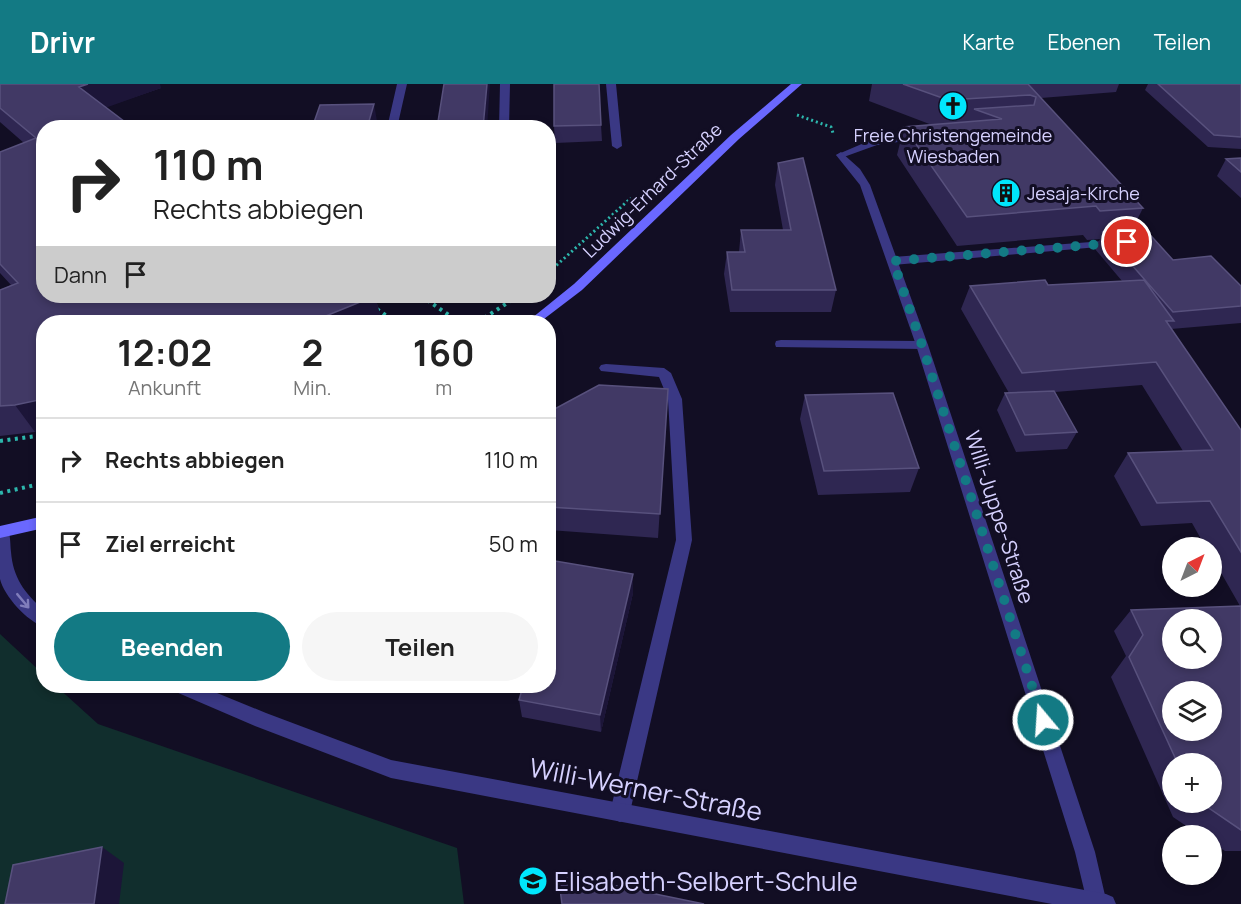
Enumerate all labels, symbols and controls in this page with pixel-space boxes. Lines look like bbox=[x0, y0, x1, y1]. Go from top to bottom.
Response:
text: Drivr bbox=[30, 23, 95, 61]
text: Karte bbox=[962, 28, 1014, 56]
text: Ebenen bbox=[1047, 28, 1121, 56]
text: Teilen bbox=[1154, 28, 1211, 56]
church icon: Freie Christengemeinde Wiesbaden bbox=[937, 90, 969, 122]
street label: Ludwig-Erhard-Straße bbox=[577, 117, 727, 263]
place label: Freie Christengemeinde Wiesbaden bbox=[854, 123, 1052, 168]
text: 110 m bbox=[153, 135, 264, 193]
icon: right bbox=[54, 144, 132, 222]
building icon: Jesaja-Kirche bbox=[990, 177, 1022, 209]
place label: Jesaja-Kirche bbox=[1027, 181, 1140, 205]
text: Rechts abbiegen bbox=[153, 190, 364, 227]
pin bbox=[1101, 216, 1152, 267]
icon: arrive bbox=[1110, 225, 1143, 258]
icon: arrive bbox=[119, 258, 152, 291]
text: Dann bbox=[54, 260, 107, 290]
text: 12:02 bbox=[117, 328, 212, 377]
text: 2 bbox=[302, 328, 323, 377]
text: 160 bbox=[413, 328, 475, 377]
text: Ankunft bbox=[128, 374, 201, 401]
text: Min. bbox=[293, 374, 332, 401]
text: m bbox=[435, 374, 452, 401]
street label: Willi-Juppe-Straße bbox=[959, 427, 1041, 607]
icon: right bbox=[54, 444, 87, 477]
text: Rechts abbiegen bbox=[105, 445, 284, 475]
text: 110 m bbox=[484, 445, 538, 475]
icon: arrive bbox=[54, 528, 87, 561]
text: Ziel erreicht bbox=[105, 529, 236, 559]
text: 50 m bbox=[489, 529, 538, 559]
north arrow bbox=[1162, 537, 1222, 597]
map controls bbox=[1162, 537, 1222, 885]
one-way arrow bbox=[16, 593, 30, 608]
button: search bbox=[1162, 609, 1222, 669]
button: Beenden bbox=[54, 612, 290, 681]
button: Teilen bbox=[302, 612, 538, 681]
button: layers bbox=[1162, 681, 1222, 741]
position arrow bbox=[1011, 688, 1075, 752]
street label: Willi-Werner-Straße bbox=[526, 749, 766, 829]
button: + bbox=[1162, 753, 1222, 813]
button: − bbox=[1162, 825, 1222, 885]
place label: Elisabeth-Selbert-Schule bbox=[554, 863, 858, 899]
school or university icon: Elisabeth-Selbert-Schule bbox=[517, 865, 549, 897]

